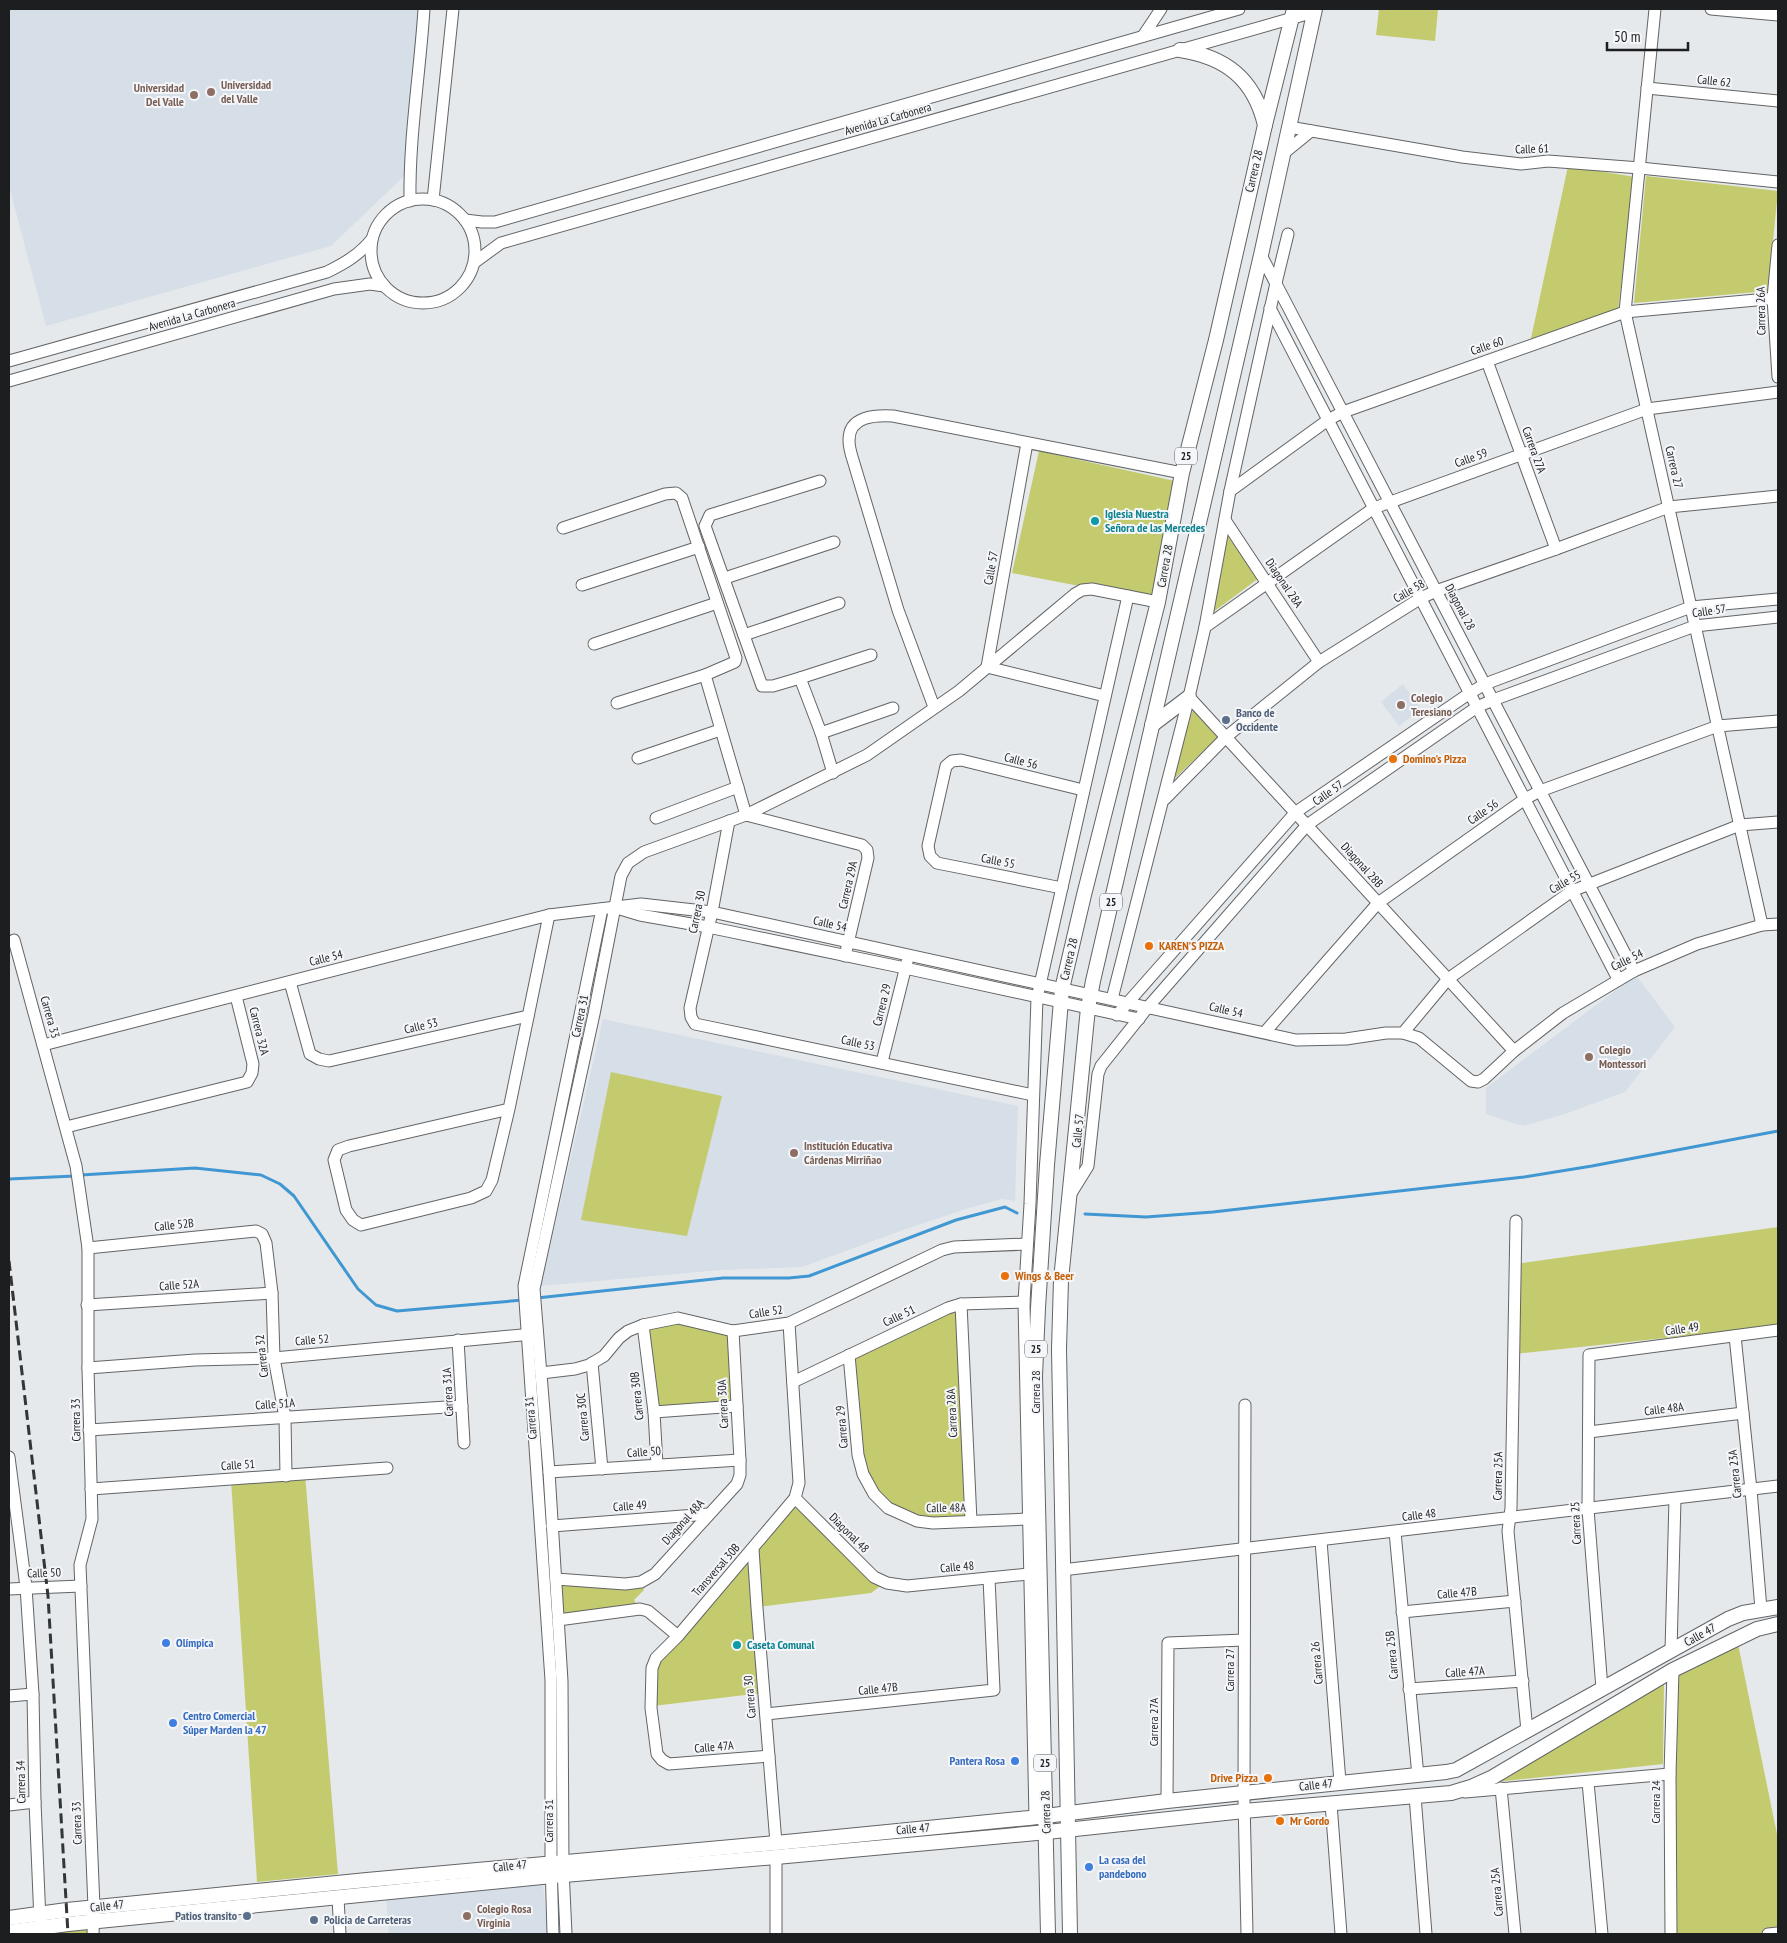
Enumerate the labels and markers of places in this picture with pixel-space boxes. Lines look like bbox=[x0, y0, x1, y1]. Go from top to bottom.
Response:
place label: Universidad del Valle bbox=[221, 77, 271, 106]
place label: Universidad Del Valle bbox=[134, 80, 184, 109]
marker: Universidad del Valle bbox=[205, 86, 217, 98]
marker: Universidad Del Valle bbox=[188, 89, 200, 101]
place label: Iglesia Nuestra Señora de las Mercedes bbox=[1105, 506, 1205, 535]
marker: Iglesia Nuestra Señora de las Mercedes bbox=[1089, 515, 1101, 527]
place label: Colegio Teresiano bbox=[1411, 690, 1452, 719]
marker: Colegio Teresiano bbox=[1395, 699, 1407, 711]
place label: Banco de Occidente bbox=[1236, 705, 1278, 734]
marker: Banco de Occidente bbox=[1220, 714, 1232, 726]
place label: Domino's Pizza bbox=[1403, 751, 1466, 766]
marker: Domino's Pizza bbox=[1387, 753, 1399, 765]
place label: KAREN'S PIZZA bbox=[1159, 938, 1225, 953]
marker: KAREN'S PIZZA bbox=[1143, 940, 1155, 952]
place label: Colegio Montessori bbox=[1599, 1042, 1647, 1071]
marker: Colegio Montessori bbox=[1583, 1051, 1595, 1063]
place label: Institución Educativa Cárdenas Mirriñao bbox=[804, 1138, 893, 1167]
marker: Institución Educativa Cárdenas Mirriñao bbox=[788, 1147, 800, 1159]
place label: Wings & Beer bbox=[1014, 1268, 1074, 1283]
marker: Wings & Beer bbox=[999, 1270, 1011, 1282]
place label: Olímpica bbox=[176, 1635, 213, 1650]
marker: Olímpica bbox=[160, 1637, 172, 1649]
place label: Caseta Comunal bbox=[747, 1637, 815, 1652]
marker: Caseta Comunal bbox=[731, 1639, 743, 1651]
place label: Centro Comercial Súper Marden la 47 bbox=[183, 1708, 267, 1737]
marker: Centro Comercial Súper Marden la 47 bbox=[167, 1717, 179, 1729]
place label: Pantera Rosa bbox=[950, 1753, 1005, 1768]
marker: Pantera Rosa bbox=[1009, 1755, 1021, 1767]
place label: Drive Pizza bbox=[1211, 1770, 1258, 1785]
marker: Drive Pizza bbox=[1262, 1772, 1274, 1784]
place label: Mr Gordo bbox=[1290, 1813, 1330, 1828]
marker: Mr Gordo bbox=[1274, 1815, 1286, 1827]
place label: La casa del pandebono bbox=[1099, 1852, 1147, 1881]
marker: La casa del pandebono bbox=[1083, 1861, 1095, 1873]
place label: Colegio Rosa Virginia bbox=[476, 1901, 531, 1930]
place label: Patios transito bbox=[175, 1908, 238, 1923]
marker: Patios transito bbox=[241, 1910, 253, 1922]
marker: Colegio Rosa Virginia bbox=[461, 1910, 473, 1922]
place label: Policia de Carreteras bbox=[324, 1912, 411, 1927]
marker: Policia de Carreteras bbox=[308, 1914, 320, 1926]

